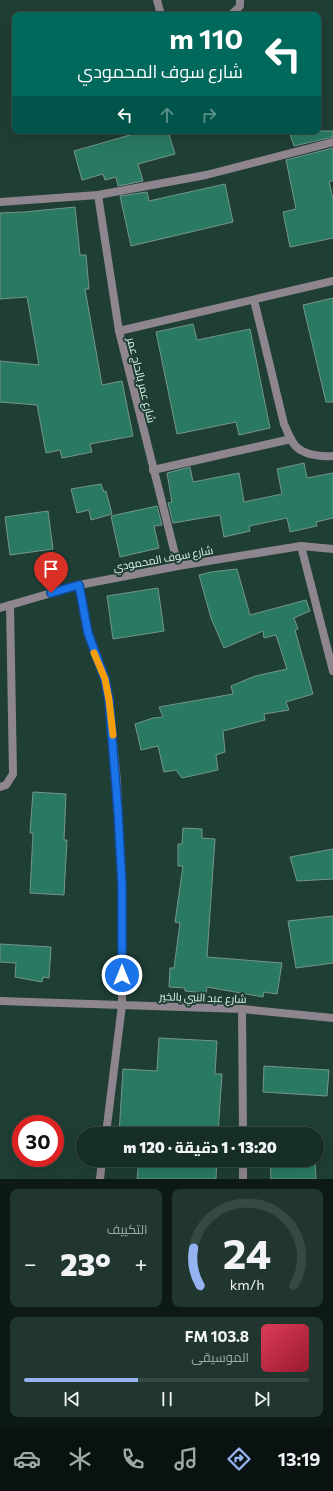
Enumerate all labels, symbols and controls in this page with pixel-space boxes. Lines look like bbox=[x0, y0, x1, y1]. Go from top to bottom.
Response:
text: 110 m bbox=[169, 21, 243, 55]
icon: left bbox=[257, 28, 309, 80]
text: شارع سوف المحمودي bbox=[77, 60, 243, 82]
icon: left bbox=[114, 104, 136, 126]
icon: ahead bbox=[156, 104, 178, 126]
icon: right bbox=[198, 104, 220, 126]
street label: شارع عمر بالحاج عمر bbox=[123, 335, 159, 425]
street label: شارع سوف المحمودي bbox=[112, 543, 215, 576]
pin bbox=[34, 552, 68, 593]
icon: arrive bbox=[40, 558, 62, 580]
position arrow bbox=[101, 954, 143, 996]
street label: شارع عبد النبي بالخير bbox=[158, 989, 247, 1008]
speed limit sign: 30 bbox=[12, 1115, 64, 1167]
text: 13:20 · 1 دقيقة · 120 m bbox=[123, 1138, 277, 1156]
text: التكييف bbox=[107, 1221, 148, 1237]
text: 24 bbox=[223, 1227, 272, 1278]
text: 23° bbox=[60, 1245, 111, 1282]
text: − bbox=[24, 1250, 37, 1277]
text: + bbox=[135, 1250, 147, 1277]
text: km/h bbox=[230, 1275, 265, 1293]
text: 103.8 FM bbox=[185, 1327, 249, 1345]
text: الموسيقى bbox=[191, 1349, 249, 1365]
icon: previous bbox=[61, 1388, 83, 1410]
icon: pause bbox=[156, 1388, 178, 1410]
icon: next bbox=[251, 1388, 273, 1410]
icon: car bbox=[13, 1445, 41, 1473]
icon: climate bbox=[66, 1445, 94, 1473]
icon: phone bbox=[119, 1445, 147, 1473]
icon: music bbox=[172, 1445, 200, 1473]
icon: directions bbox=[225, 1445, 253, 1473]
text: 13:19 bbox=[278, 1448, 320, 1470]

